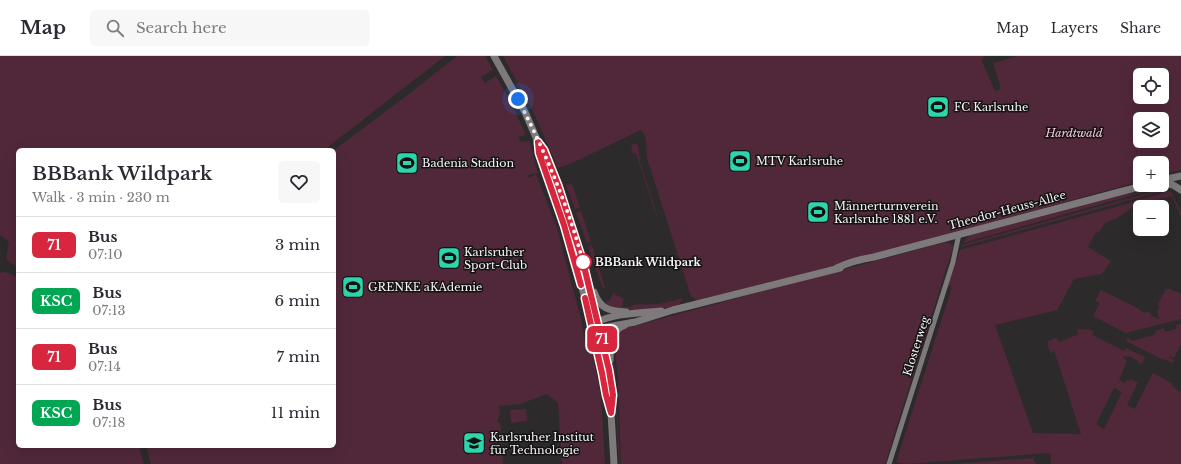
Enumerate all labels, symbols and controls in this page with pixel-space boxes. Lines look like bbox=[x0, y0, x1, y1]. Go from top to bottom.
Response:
search box bbox=[90, 10, 370, 46]
text: Map bbox=[20, 16, 66, 39]
icon: search bbox=[104, 17, 126, 39]
text: Search here bbox=[136, 18, 227, 37]
text: Map bbox=[996, 19, 1029, 37]
text: Layers bbox=[1051, 19, 1098, 37]
text: Share bbox=[1120, 19, 1161, 37]
map controls bbox=[1133, 68, 1169, 236]
button: locate bbox=[1133, 68, 1169, 104]
your location bbox=[508, 89, 528, 109]
sports icon: FC Karlsruhe bbox=[925, 94, 951, 120]
place label: FC Karlsruhe bbox=[954, 100, 1028, 114]
button: layers bbox=[1133, 112, 1169, 148]
park label: Hardtwald bbox=[1044, 126, 1103, 140]
sports icon: MTV Karlsruhe bbox=[727, 148, 753, 174]
sports icon: Badenia Stadion bbox=[394, 150, 420, 176]
place label: MTV Karlsruhe bbox=[756, 154, 843, 168]
place label: Badenia Stadion bbox=[422, 156, 514, 170]
button: + bbox=[1133, 156, 1169, 192]
button: heart bbox=[278, 161, 320, 203]
text: BBBank Wildpark bbox=[32, 162, 212, 185]
street label: Theodor-Heuss-Allee bbox=[947, 188, 1067, 232]
text: Walk · 3 min · 230 m bbox=[32, 189, 170, 206]
sports icon: Männerturnverein Karlsruhe 1881 e.V. bbox=[805, 199, 831, 225]
place label: Männerturnverein Karlsruhe 1881 e.V. bbox=[834, 199, 939, 226]
button: − bbox=[1133, 200, 1169, 236]
text: Bus bbox=[88, 227, 118, 246]
text: 3 min bbox=[275, 235, 320, 254]
text: 71 bbox=[47, 236, 61, 254]
sports icon: Karlsruher Sport-Club bbox=[436, 245, 462, 271]
place label: Karlsruher Sport-Club bbox=[464, 245, 527, 272]
text: 07:10 bbox=[88, 246, 123, 263]
marker: BBBank Wildpark bbox=[574, 253, 592, 271]
place label: BBBank Wildpark bbox=[595, 255, 702, 269]
sports icon: GRENKE aKAdemie bbox=[340, 274, 366, 300]
place label: GRENKE aKAdemie bbox=[368, 280, 482, 294]
text: Bus bbox=[92, 283, 122, 302]
text: 6 min bbox=[275, 291, 320, 310]
text: KSC bbox=[40, 292, 72, 310]
text: 07:13 bbox=[92, 302, 126, 319]
street label: Klosterweg bbox=[900, 314, 932, 378]
line badge: 71 bbox=[584, 326, 620, 352]
text: 71 bbox=[595, 330, 609, 348]
text: Bus bbox=[88, 339, 118, 358]
text: 7 min bbox=[277, 347, 320, 366]
text: 71 bbox=[47, 348, 61, 366]
text: 07:14 bbox=[88, 358, 121, 375]
text: Bus bbox=[92, 395, 122, 414]
text: 11 min bbox=[271, 403, 320, 422]
text: KSC bbox=[40, 404, 72, 422]
text: 07:18 bbox=[92, 414, 126, 431]
school or university icon: Karlsruher Institut für Technologie bbox=[461, 430, 487, 456]
place label: Karlsruher Institut für Technologie bbox=[490, 430, 595, 457]

